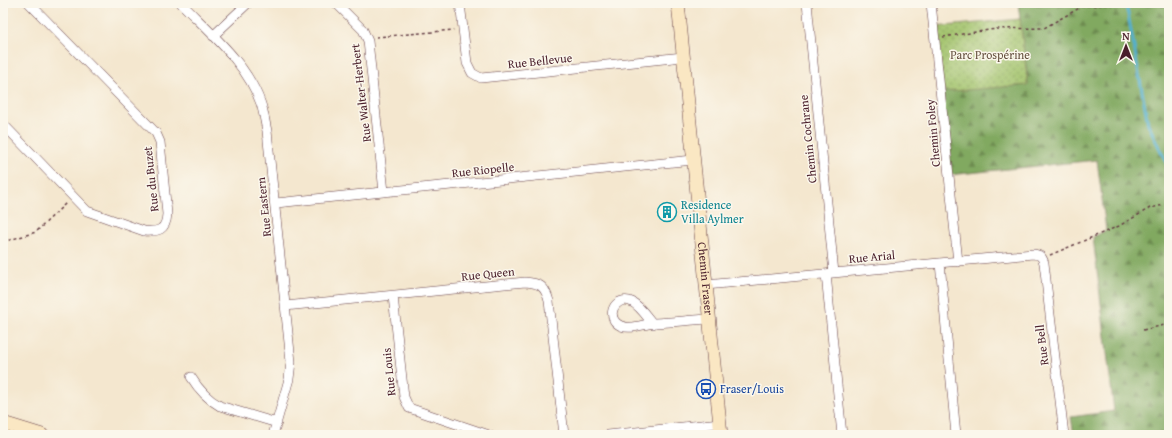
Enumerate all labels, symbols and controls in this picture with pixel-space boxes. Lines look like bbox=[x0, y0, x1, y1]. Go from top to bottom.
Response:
north arrow bbox=[1106, 26, 1146, 66]
text: N bbox=[1122, 28, 1130, 44]
street label: Rue Walter-Herbert bbox=[346, 42, 375, 143]
park label: Parc Prospérine bbox=[950, 46, 1030, 63]
street label: Rue Bellevue bbox=[507, 49, 573, 72]
street label: Chemin Cochrane bbox=[794, 94, 821, 184]
street label: Chemin Foley bbox=[921, 98, 944, 168]
street label: Rue du Buzet bbox=[139, 145, 162, 213]
street label: Rue Riopelle bbox=[451, 158, 515, 181]
street label: Rue Eastern bbox=[252, 176, 275, 238]
place label: Residence Villa Aylmer bbox=[681, 196, 744, 227]
building icon: Residence Villa Aylmer bbox=[656, 201, 678, 223]
street label: Chemin Fraser bbox=[694, 241, 718, 316]
street label: Rue Arial bbox=[848, 246, 896, 267]
street label: Rue Queen bbox=[460, 262, 516, 285]
street label: Rue Bell bbox=[1031, 323, 1052, 366]
street label: Rue Louis bbox=[378, 347, 399, 397]
bus stop icon: Fraser/Louis bbox=[695, 378, 717, 400]
place label: Fraser/Louis bbox=[720, 380, 784, 397]

